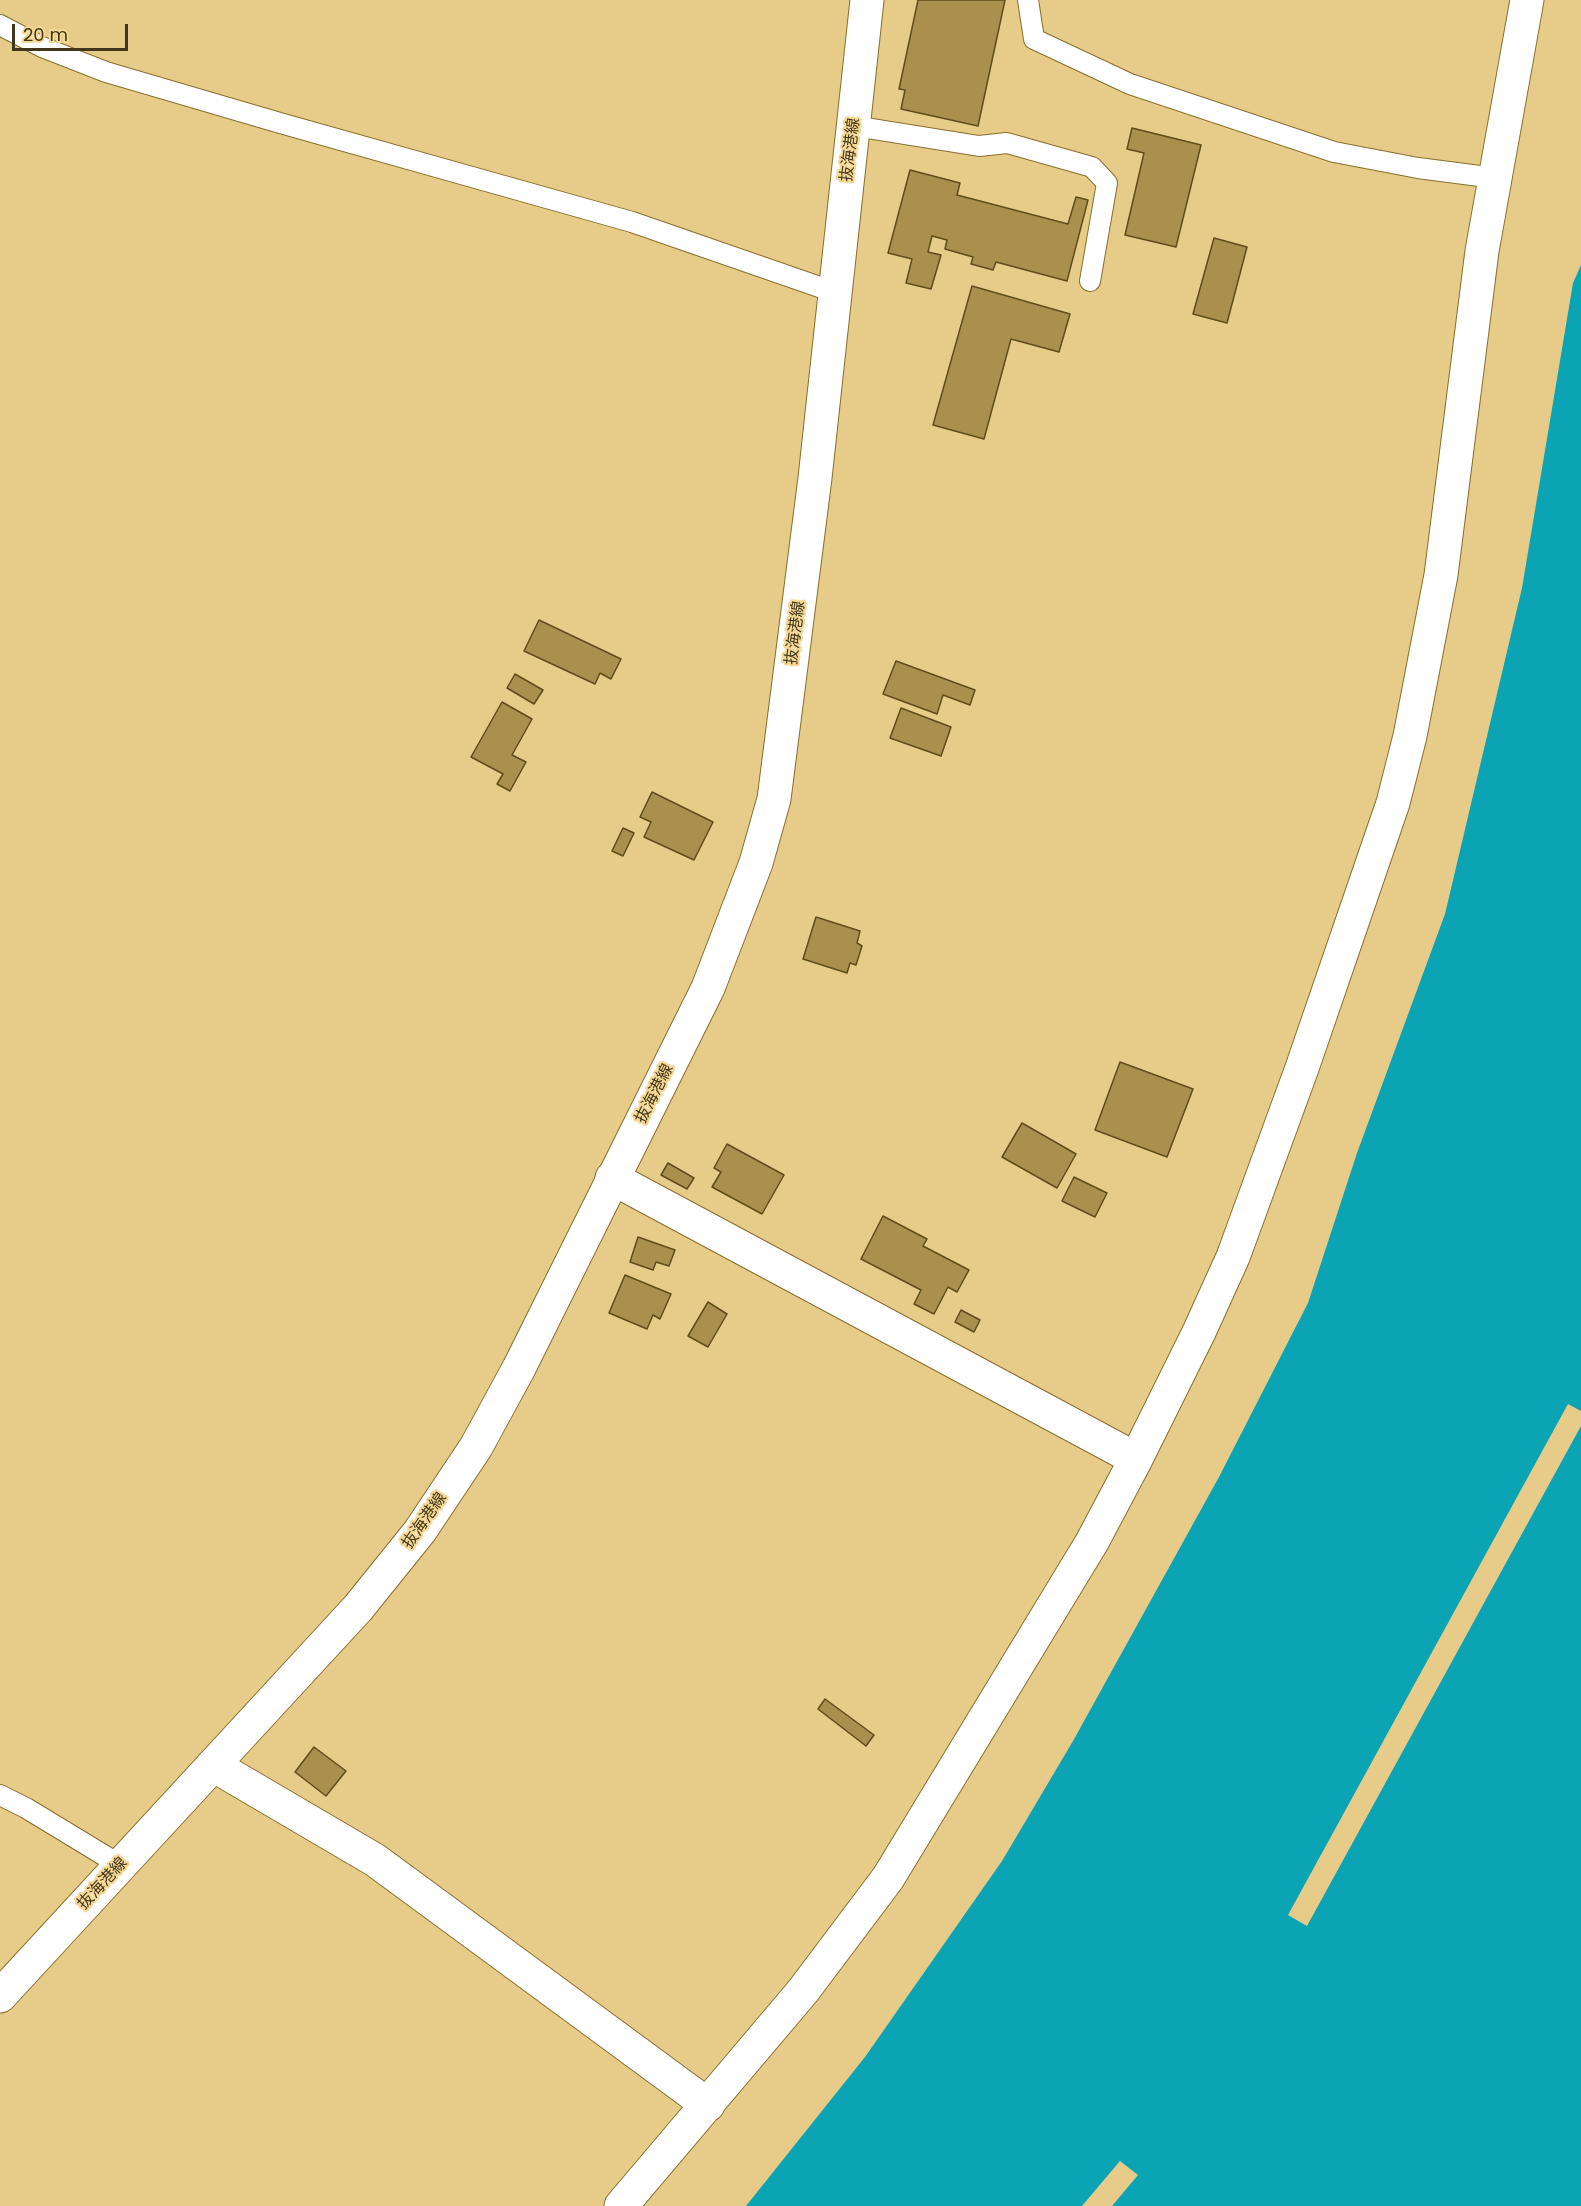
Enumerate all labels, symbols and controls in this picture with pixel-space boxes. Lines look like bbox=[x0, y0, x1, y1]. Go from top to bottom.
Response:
scale bar bbox=[15, 12, 130, 50]
text: 20 m bbox=[23, 22, 68, 47]
street label: 抜海港線 bbox=[838, 117, 864, 183]
street label: 抜海港線 bbox=[783, 600, 809, 666]
street label: 抜海港線 bbox=[632, 1061, 678, 1127]
street label: 抜海港線 bbox=[399, 1489, 451, 1553]
street label: 抜海港線 bbox=[74, 1854, 132, 1914]

